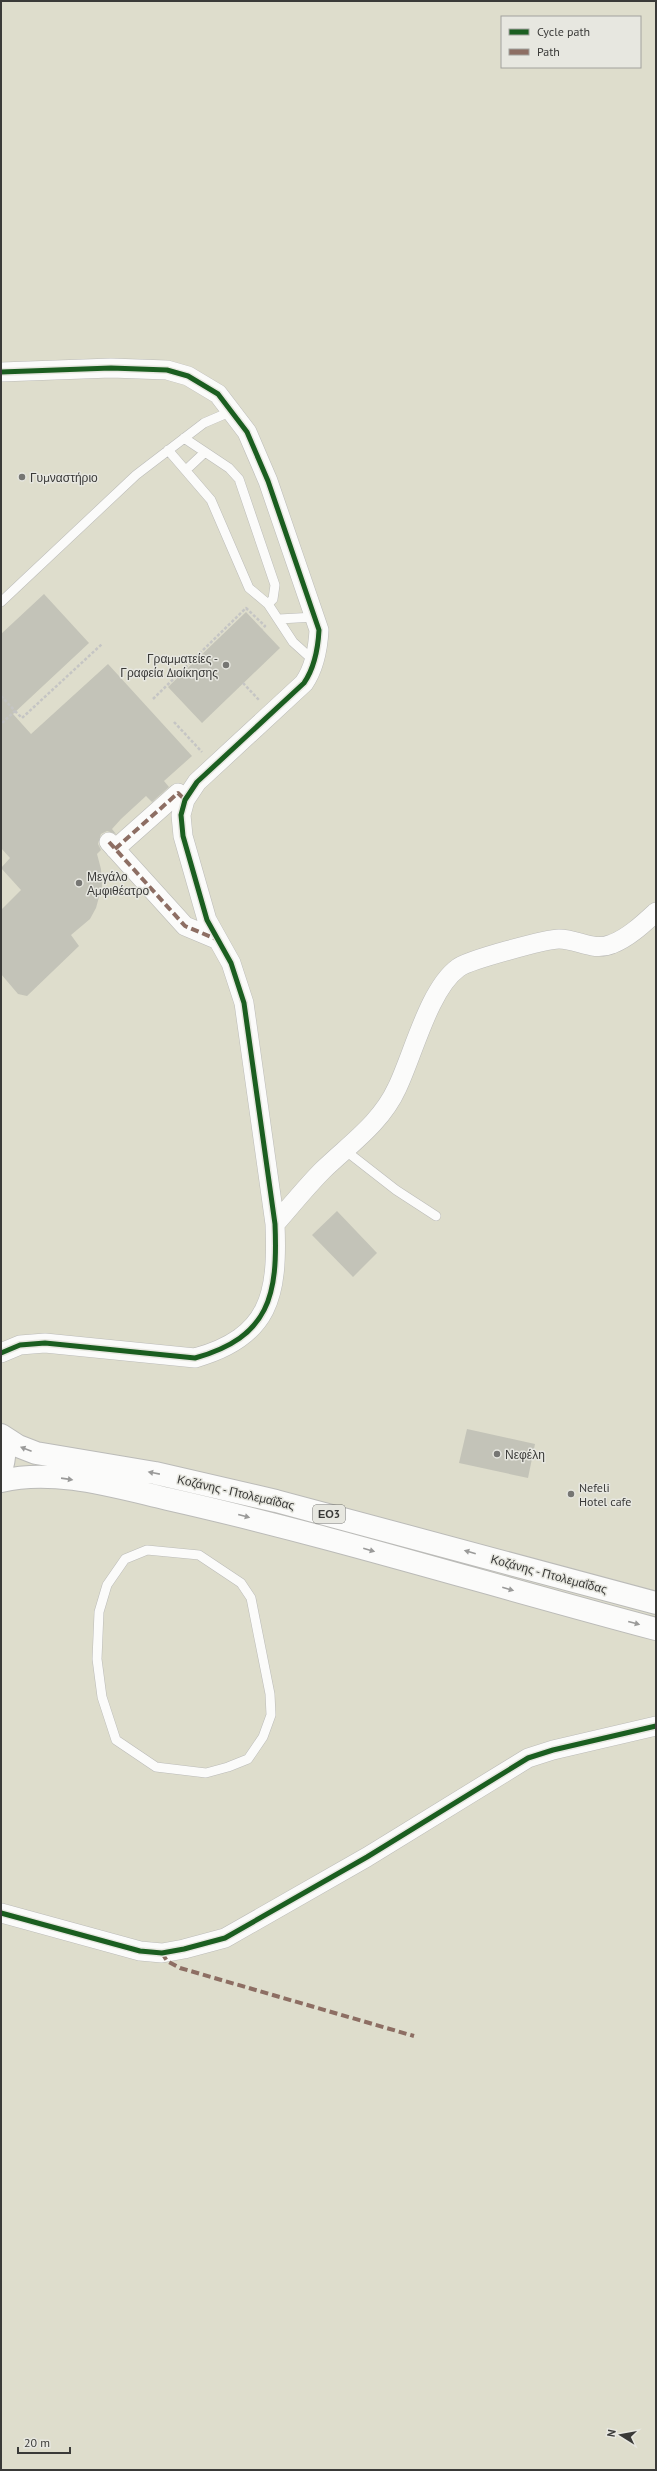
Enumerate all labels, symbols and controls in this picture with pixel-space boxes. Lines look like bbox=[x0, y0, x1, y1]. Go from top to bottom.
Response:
legend bbox=[501, 16, 641, 68]
text: Cycle path bbox=[537, 24, 590, 39]
text: Path bbox=[537, 44, 560, 59]
place label: Γυμναστήριο bbox=[30, 470, 98, 485]
marker: Γυμναστήριο bbox=[17, 472, 27, 482]
place label: Γραμματείες - Γραφεία Διοίκησης bbox=[120, 651, 218, 680]
marker: Γραμματείες - Γραφεία Διοίκησης bbox=[221, 660, 231, 670]
place label: Μεγάλο Αμφιθέατρο bbox=[87, 869, 150, 898]
marker: Μεγάλο Αμφιθέατρο bbox=[74, 878, 84, 888]
one-way arrow bbox=[20, 1446, 32, 1452]
place label: Νεφέλη bbox=[505, 1447, 545, 1462]
marker: Νεφέλη bbox=[492, 1449, 502, 1459]
one-way arrow bbox=[147, 1470, 160, 1476]
street label: Κοζάνης - Πτολεμαΐδας bbox=[176, 1471, 296, 1513]
one-way arrow bbox=[61, 1476, 73, 1482]
place label: Nefeli Hotel cafe bbox=[579, 1480, 631, 1509]
marker: Nefeli Hotel cafe bbox=[566, 1489, 576, 1499]
road number: ΕΟ3 bbox=[313, 1505, 345, 1523]
one-way arrow bbox=[238, 1514, 250, 1520]
one-way arrow bbox=[363, 1548, 376, 1554]
one-way arrow bbox=[464, 1549, 476, 1555]
street label: Κοζάνης - Πτολεμαΐδας bbox=[489, 1551, 609, 1597]
one-way arrow bbox=[502, 1586, 514, 1592]
one-way arrow bbox=[628, 1620, 640, 1626]
north arrow bbox=[601, 2415, 641, 2455]
text: N bbox=[604, 2428, 619, 2438]
scale bar bbox=[18, 2429, 70, 2455]
text: 20 m bbox=[24, 2435, 50, 2450]

